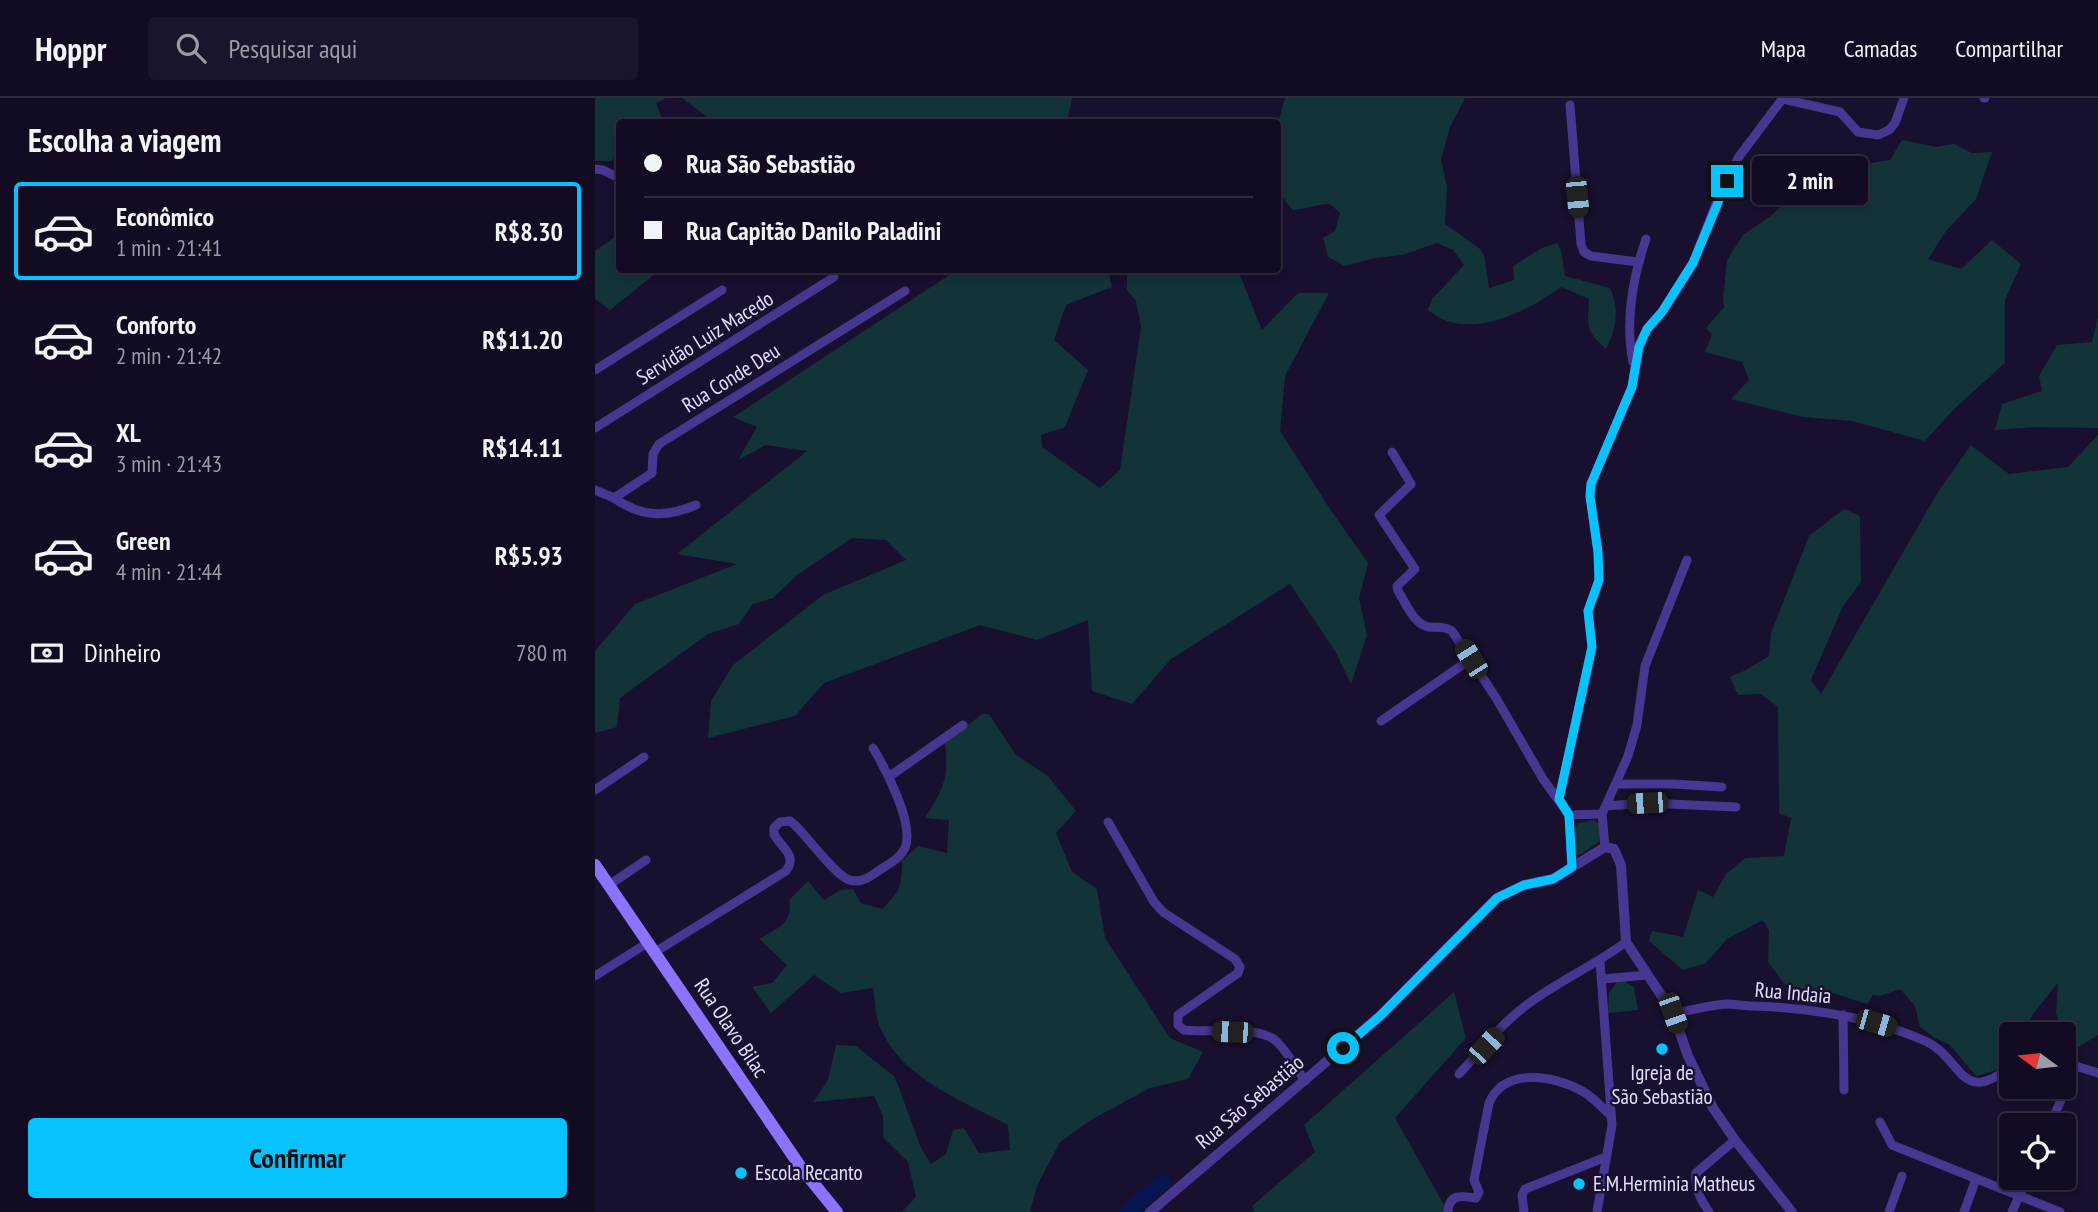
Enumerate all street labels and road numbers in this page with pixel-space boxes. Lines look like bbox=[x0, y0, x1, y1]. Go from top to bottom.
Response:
street label: Servidão Luiz Macedo bbox=[631, 285, 778, 390]
street label: Rua Conde Deu bbox=[677, 337, 785, 418]
street label: Rua Olavo Bilac bbox=[688, 973, 775, 1083]
street label: Rua Indaia bbox=[1754, 976, 1832, 1009]
street label: Rua São Sebastião bbox=[1190, 1049, 1309, 1155]

